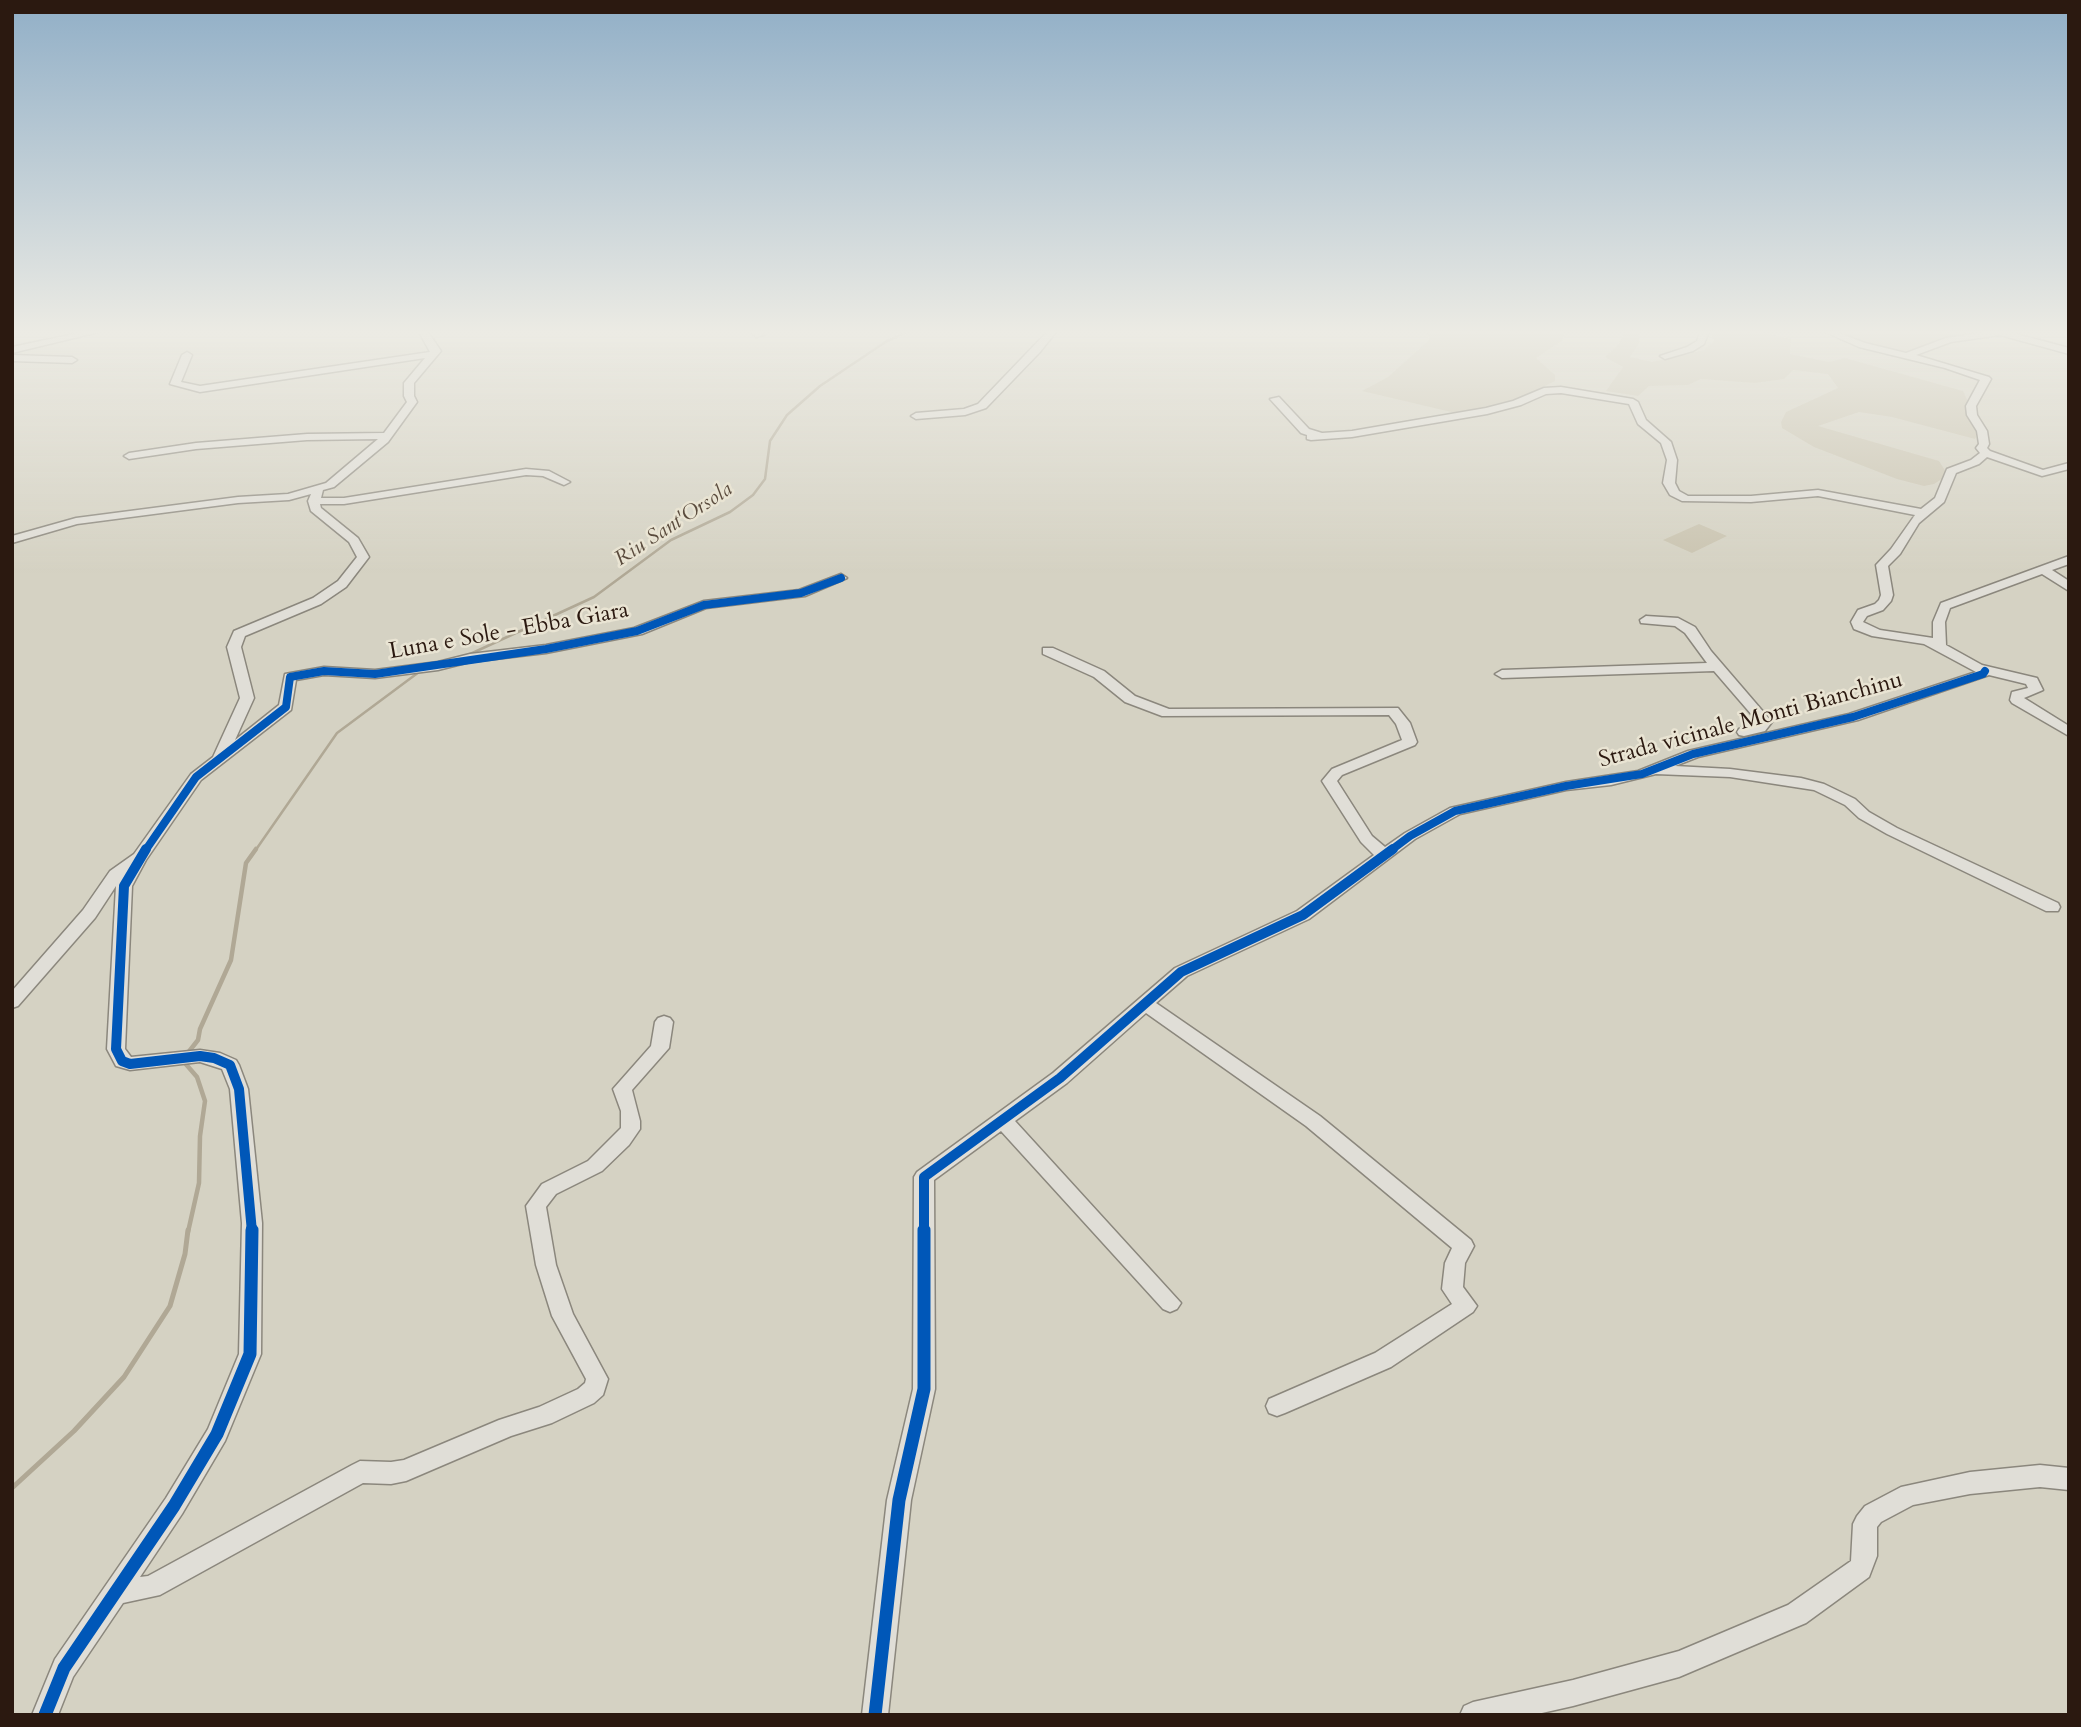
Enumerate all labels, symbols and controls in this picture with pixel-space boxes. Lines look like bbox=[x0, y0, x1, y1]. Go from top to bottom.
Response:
water label: Riu Sant'Orsola bbox=[610, 478, 738, 572]
street label: Luna e Sole - Ebba Giara bbox=[387, 597, 631, 667]
street label: Strada vicinale Monti Bianchinu bbox=[1596, 667, 1906, 775]

